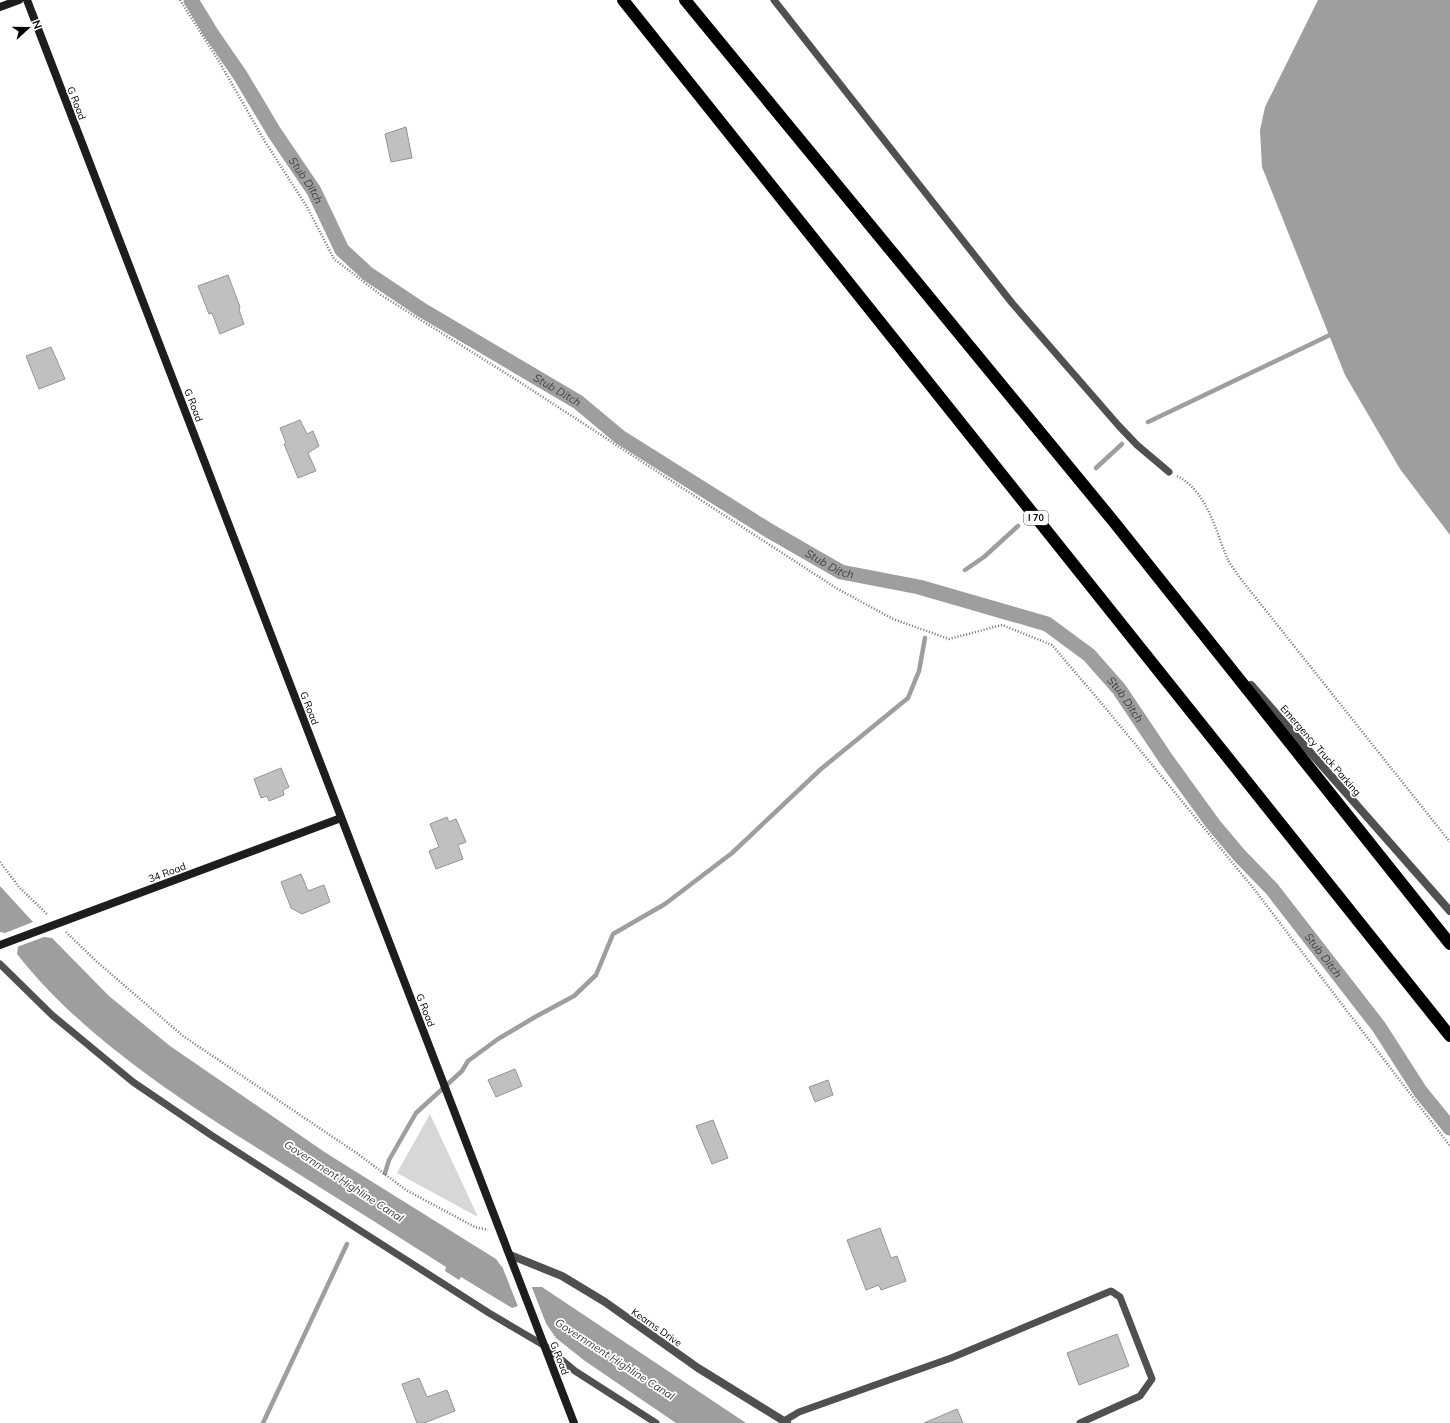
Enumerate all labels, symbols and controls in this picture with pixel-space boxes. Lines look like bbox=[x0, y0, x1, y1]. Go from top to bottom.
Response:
north arrow bbox=[8, 8, 48, 48]
text: N bbox=[29, 18, 45, 31]
street label: G Road bbox=[64, 85, 89, 122]
water label: Stub Ditch bbox=[286, 154, 326, 206]
water label: Stub Ditch bbox=[531, 370, 584, 409]
street label: G Road bbox=[181, 387, 206, 424]
road number: I 70 bbox=[1024, 511, 1048, 525]
water label: Stub Ditch bbox=[803, 546, 855, 581]
water label: Stub Ditch bbox=[1104, 674, 1146, 725]
street label: G Road bbox=[297, 690, 322, 727]
street label: Emergency Truck Parking bbox=[1277, 702, 1364, 799]
street label: 34 Road bbox=[147, 860, 188, 885]
water label: Stub Ditch bbox=[1302, 930, 1345, 980]
street label: G Road bbox=[413, 992, 438, 1029]
water label: Government Highline Canal bbox=[282, 1137, 407, 1225]
street label: Kearns Drive bbox=[629, 1305, 685, 1350]
water label: Government Highline Canal bbox=[553, 1315, 678, 1403]
street label: G Road bbox=[547, 1340, 572, 1377]

